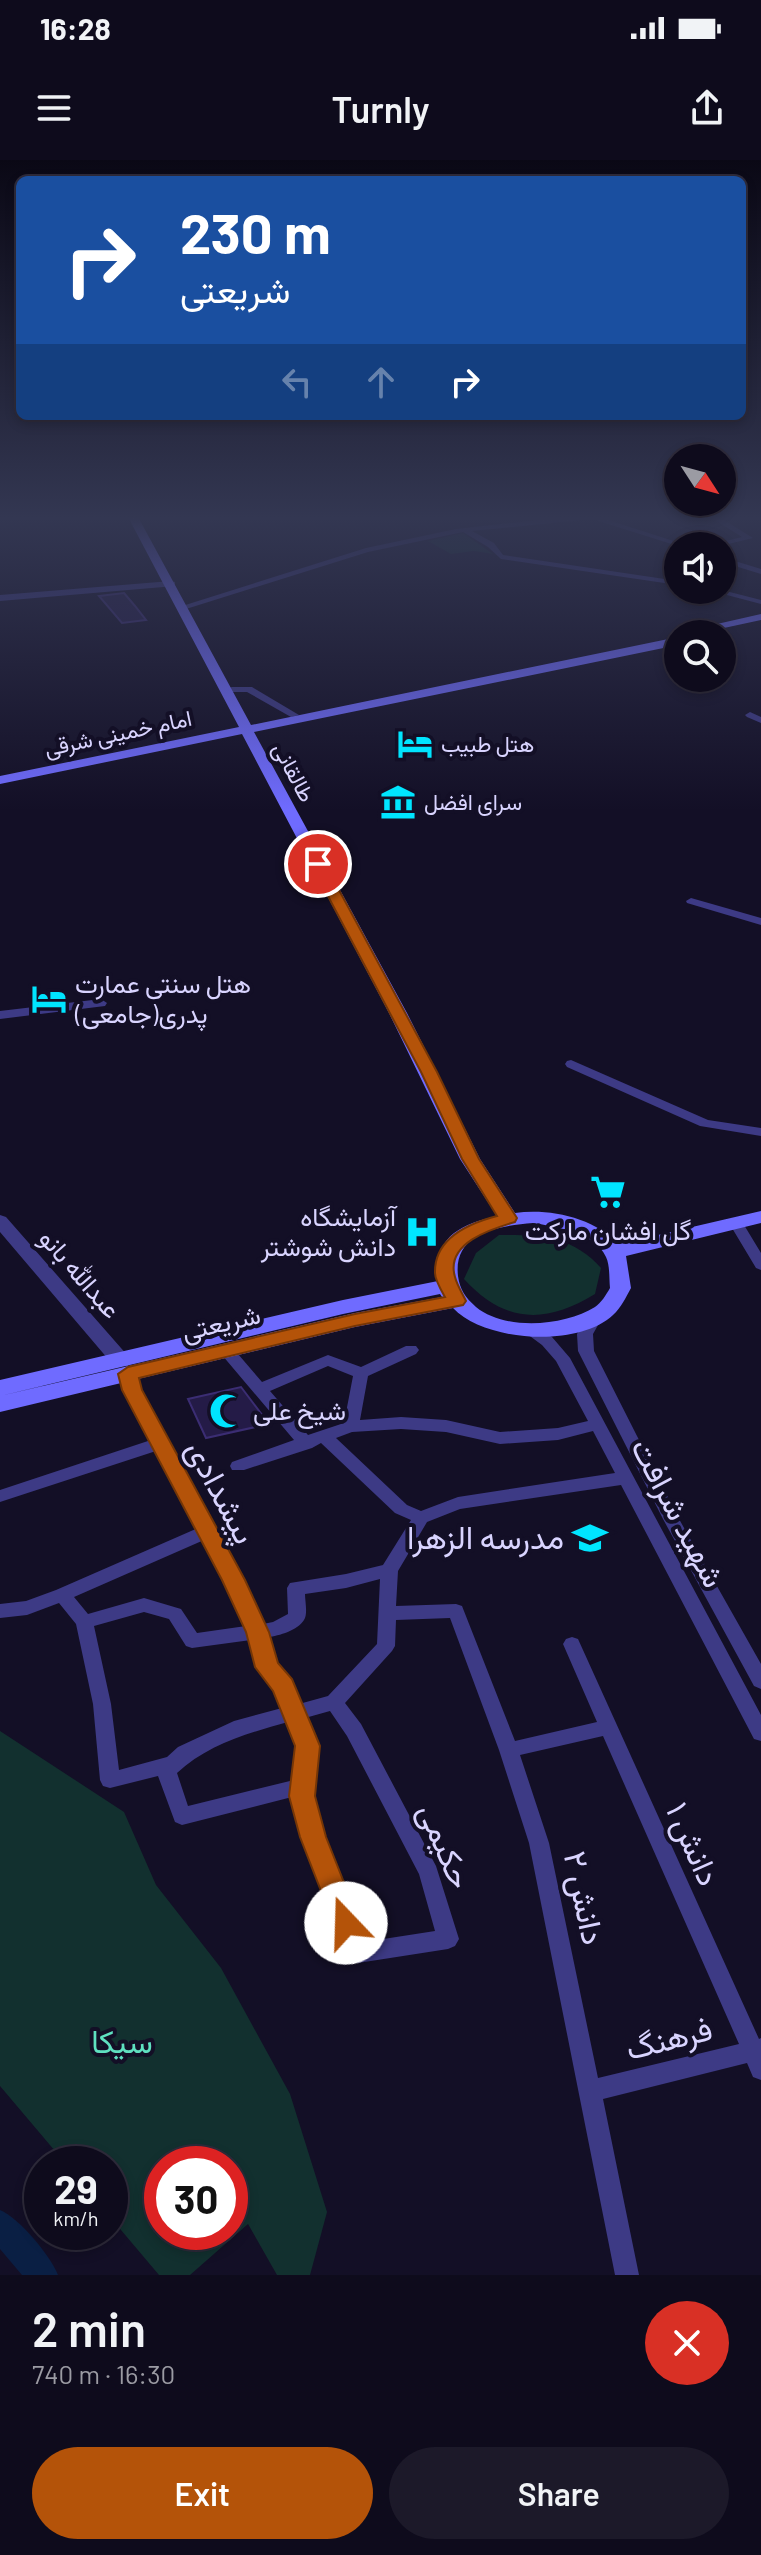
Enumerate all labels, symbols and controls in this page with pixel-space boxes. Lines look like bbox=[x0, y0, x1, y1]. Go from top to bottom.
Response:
text: 16:28 bbox=[40, 10, 111, 46]
icon: menu bbox=[32, 86, 76, 130]
icon: share bbox=[685, 86, 729, 130]
text: Turnly bbox=[332, 87, 430, 130]
text: 230 m bbox=[180, 198, 331, 265]
icon: right bbox=[48, 208, 152, 312]
text: شریعتی bbox=[180, 267, 290, 310]
icon: left bbox=[275, 360, 319, 404]
icon: ahead bbox=[359, 360, 403, 404]
icon: right bbox=[443, 360, 487, 404]
north arrow bbox=[664, 444, 736, 516]
map controls bbox=[664, 444, 736, 692]
button: sound bbox=[664, 532, 736, 604]
button: search bbox=[664, 620, 736, 692]
street label: امام خمینی شرقی bbox=[42, 704, 195, 763]
hotel icon: هتل طبیب bbox=[396, 725, 434, 763]
place label: هتل طبیب bbox=[441, 730, 534, 757]
street label: طالقانی bbox=[267, 737, 321, 807]
museum icon: سرای افضل bbox=[379, 783, 417, 821]
place label: سرای افضل bbox=[424, 788, 522, 816]
pin bbox=[284, 830, 352, 898]
icon: arrive bbox=[296, 842, 340, 886]
place label: هتل سنتی عمارت پدری(جامعی) bbox=[74, 967, 251, 1032]
hotel icon: هتل سنتی عمارت پدری(جامعی) bbox=[30, 980, 68, 1018]
supermarket icon: گل افشان مارکت bbox=[589, 1173, 627, 1211]
place label: آزمایشگاه دانش شوشتر bbox=[260, 1200, 398, 1263]
hospital icon: آزمایشگاه دانش شوشتر bbox=[403, 1213, 441, 1251]
place label: گل افشان مارکت bbox=[525, 1214, 691, 1247]
street label: عبدالله بانو bbox=[33, 1222, 128, 1325]
street label: شریعتی bbox=[178, 1297, 263, 1348]
mosque icon: شیخ علی bbox=[208, 1392, 246, 1430]
place label: شیخ علی bbox=[253, 1394, 346, 1429]
street label: شهید شرافت bbox=[622, 1431, 735, 1595]
street label: پیشدادی bbox=[175, 1433, 266, 1552]
place label: مدرسه الزهرا bbox=[407, 1517, 564, 1558]
school or university icon: مدرسه الزهرا bbox=[571, 1519, 609, 1557]
street label: دانش ۱ bbox=[658, 1796, 730, 1892]
street label: حکیمی bbox=[410, 1797, 482, 1894]
street label: دانش ۲ bbox=[556, 1847, 614, 1948]
position arrow bbox=[304, 1881, 388, 1965]
street label: فرهنگ bbox=[621, 2008, 716, 2069]
park label: سیکا bbox=[91, 2021, 153, 2060]
speed limit sign: 30 bbox=[144, 2146, 248, 2250]
text: 29 bbox=[54, 2164, 98, 2212]
text: km/h bbox=[53, 2206, 99, 2230]
text: 2 min bbox=[32, 2299, 146, 2357]
button: close bbox=[645, 2301, 729, 2385]
text: 740 m · 16:30 bbox=[32, 2358, 175, 2389]
button: Exit bbox=[32, 2447, 373, 2539]
button: Share bbox=[389, 2447, 729, 2539]

